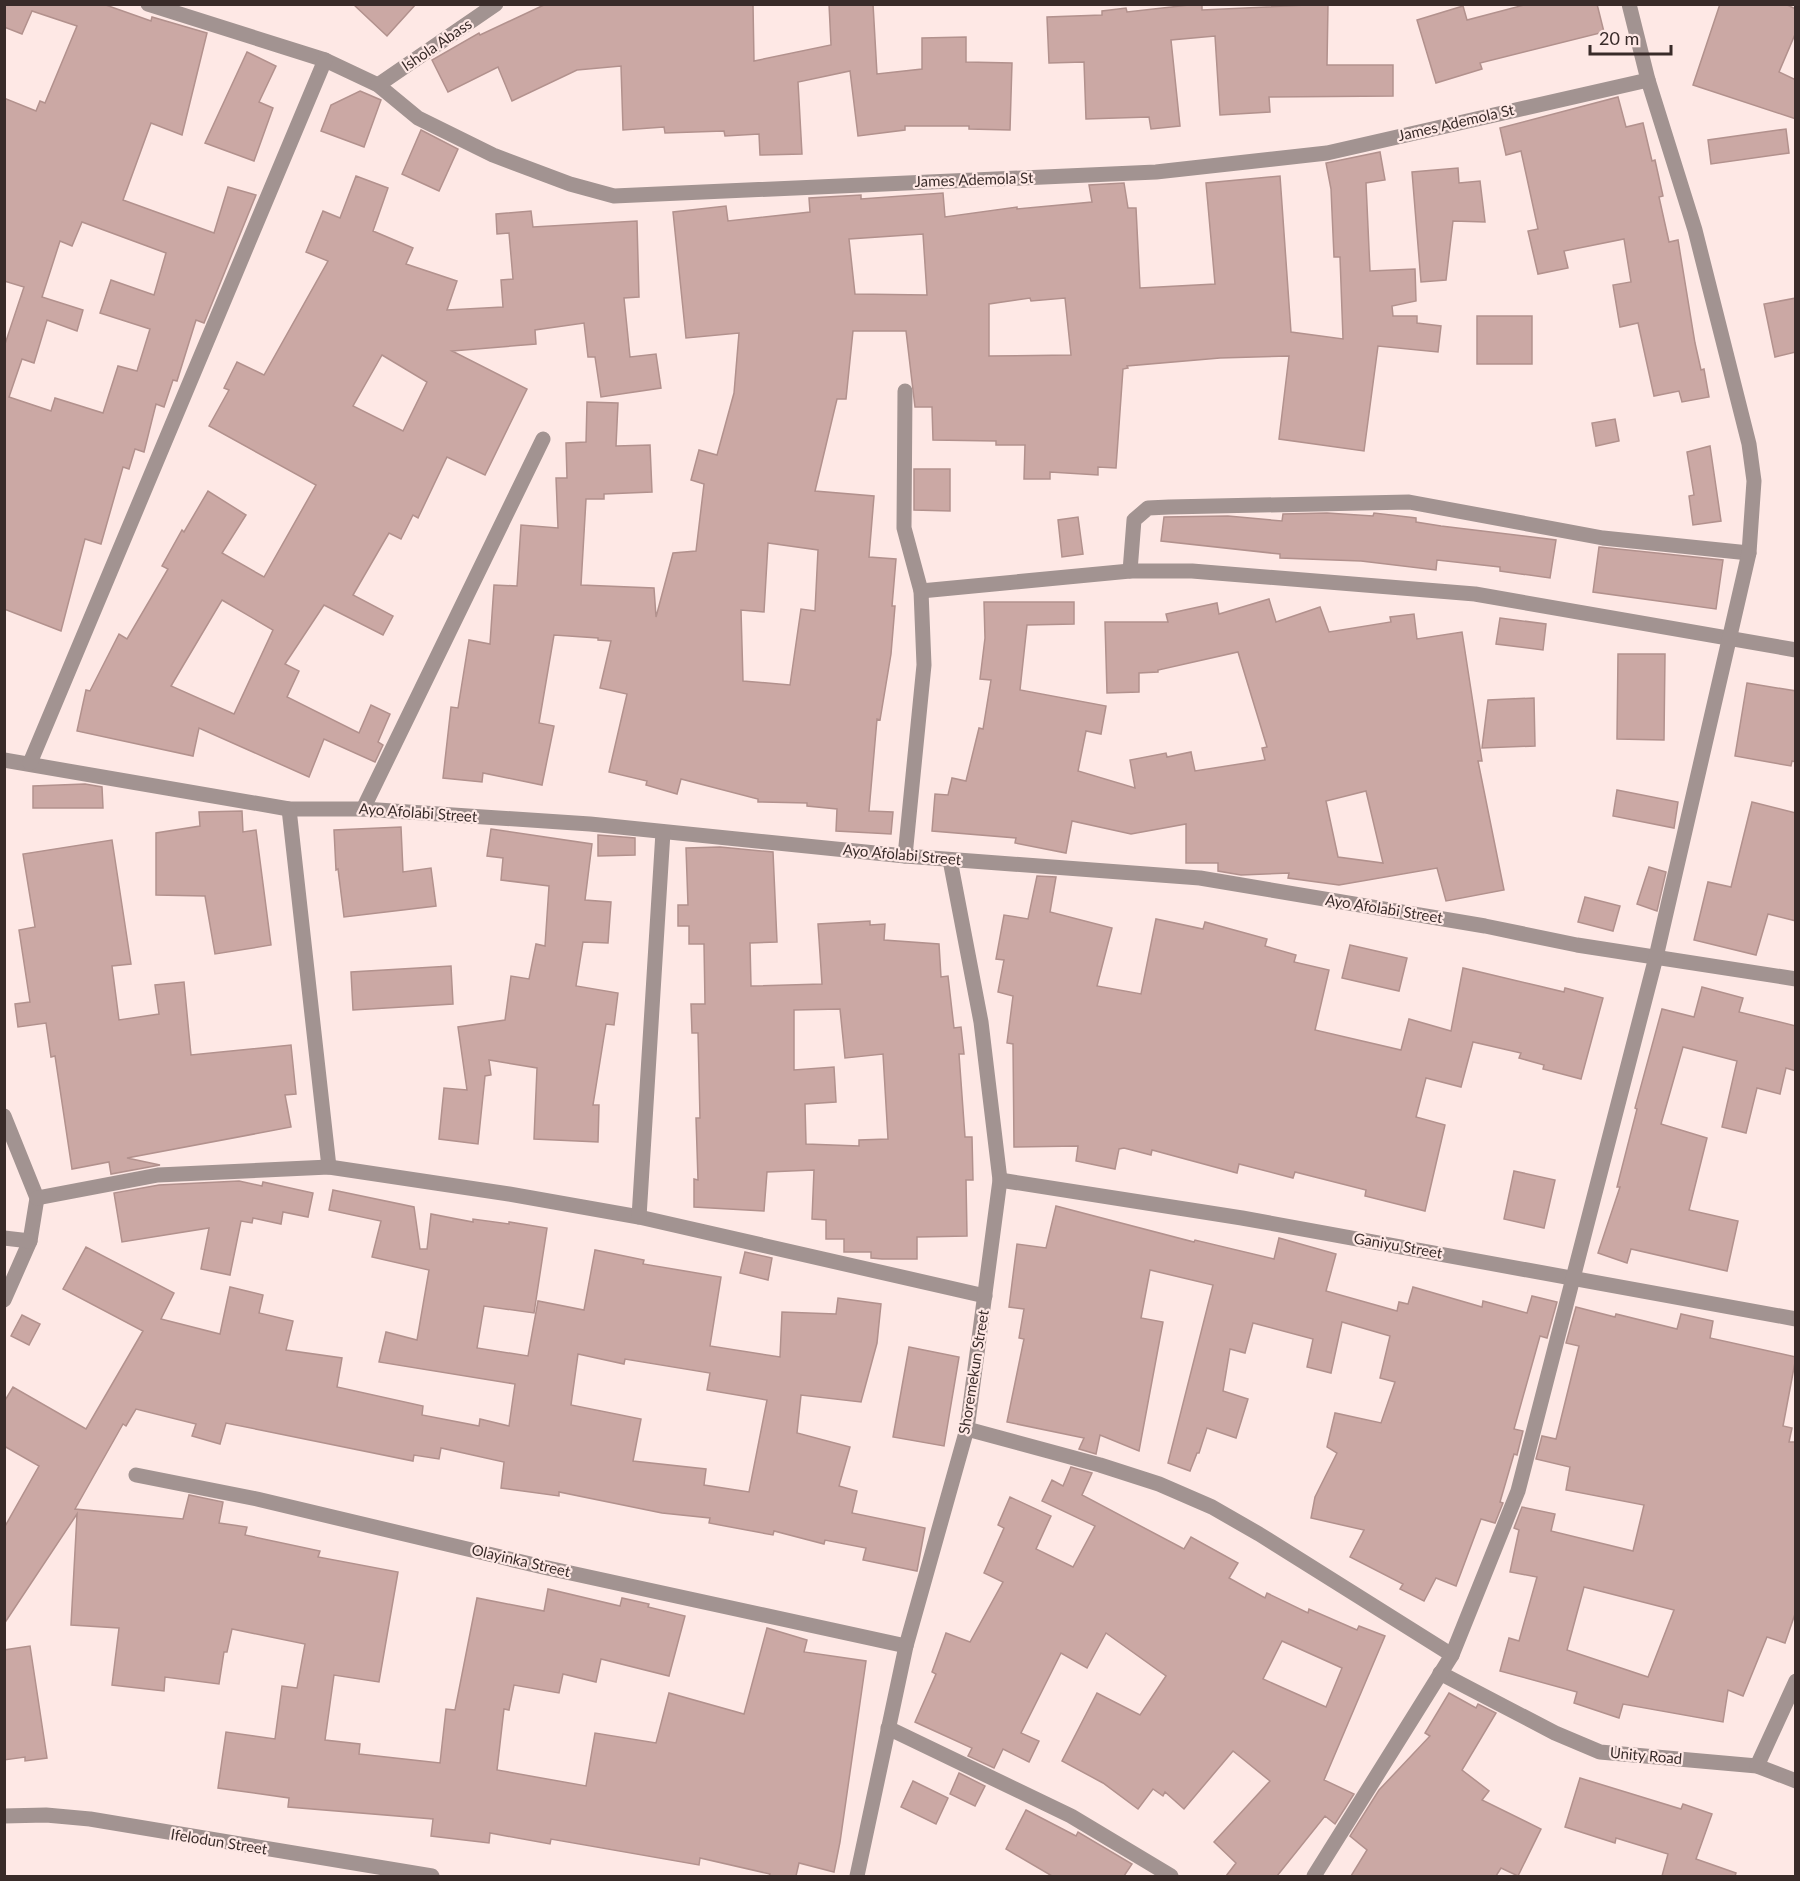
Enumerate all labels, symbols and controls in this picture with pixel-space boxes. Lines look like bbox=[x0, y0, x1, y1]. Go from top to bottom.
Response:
street label: Ishola Abass bbox=[398, 14, 475, 74]
scale bar bbox=[1590, 18, 1671, 56]
text: 20 m bbox=[1599, 27, 1639, 49]
street label: James Ademola St bbox=[1396, 100, 1516, 144]
street label: James Ademola St bbox=[914, 168, 1034, 190]
street label: Ayo Afolabi Street bbox=[358, 799, 478, 825]
street label: Ayo Afolabi Street bbox=[842, 840, 963, 868]
street label: Ayo Afolabi Street bbox=[1324, 890, 1445, 926]
street label: Ganiyu Street bbox=[1352, 1228, 1445, 1262]
street label: Shoremekun Street bbox=[954, 1308, 992, 1435]
street label: Olayinka Street bbox=[470, 1540, 573, 1580]
street label: Unity Road bbox=[1609, 1743, 1683, 1767]
street label: Ifelodun Street bbox=[170, 1825, 269, 1858]

